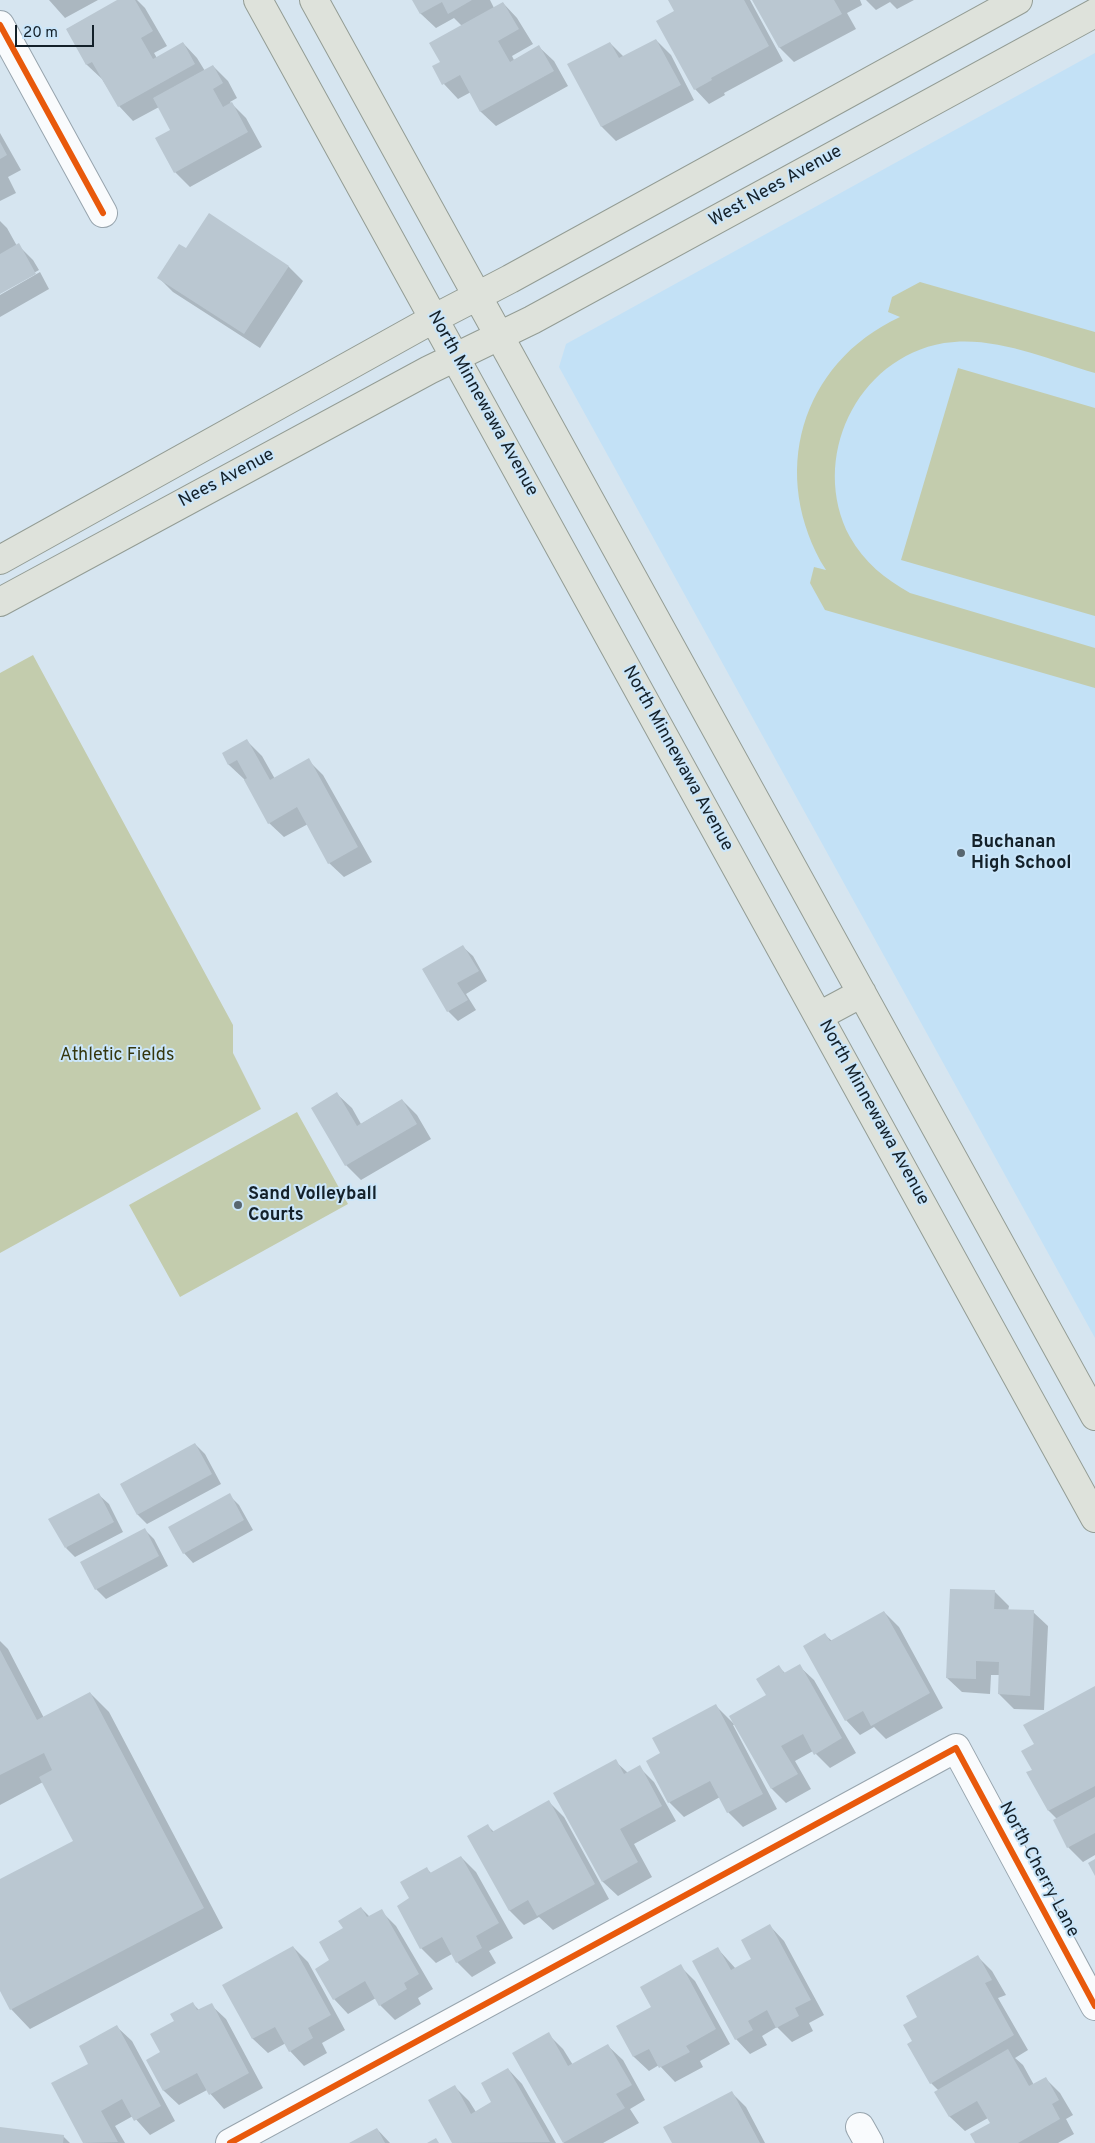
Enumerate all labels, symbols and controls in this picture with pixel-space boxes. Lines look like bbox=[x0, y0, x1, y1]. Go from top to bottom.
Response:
scale bar bbox=[18, 15, 96, 47]
text: 20 m bbox=[23, 24, 58, 43]
street label: West Nees Avenue bbox=[706, 142, 846, 232]
street label: North Minnewawa Avenue bbox=[422, 308, 542, 500]
street label: Nees Avenue bbox=[176, 445, 278, 513]
street label: North Minnewawa Avenue bbox=[617, 663, 737, 855]
place label: Buchanan High School bbox=[971, 832, 1072, 874]
marker: Buchanan High School bbox=[955, 847, 967, 859]
street label: North Minnewawa Avenue bbox=[813, 1017, 933, 1209]
park label: Athletic Fields bbox=[60, 1045, 174, 1067]
place label: Sand Volleyball Courts bbox=[248, 1184, 377, 1226]
marker: Sand Volleyball Courts bbox=[232, 1199, 244, 1211]
street label: North Cherry Lane bbox=[993, 1799, 1083, 1941]

